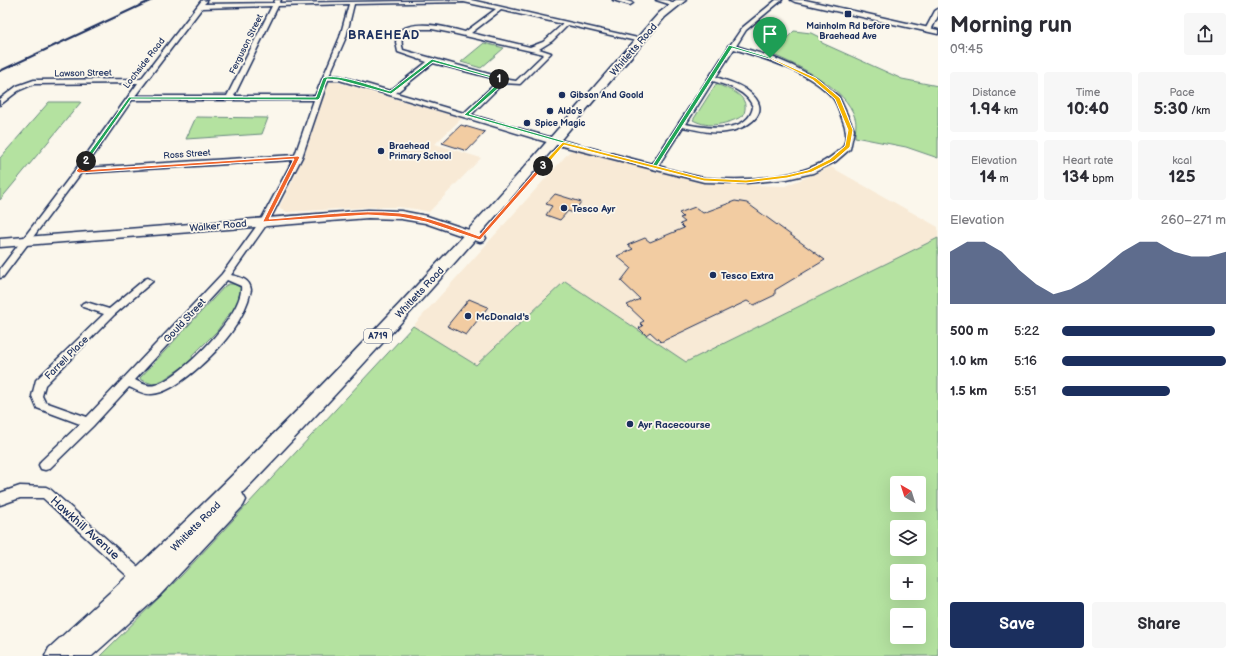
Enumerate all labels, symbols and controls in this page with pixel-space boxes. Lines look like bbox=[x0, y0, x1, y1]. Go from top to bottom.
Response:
marker: Mainholm Rd before Braehead Ave bbox=[843, 9, 853, 19]
street label: Ferguson Street bbox=[227, 12, 266, 76]
text: Morning run bbox=[950, 12, 1072, 39]
button: share bbox=[1184, 13, 1226, 55]
pin bbox=[753, 17, 787, 58]
street label: Whitletts Road bbox=[608, 21, 660, 78]
place label: Mainholm Rd before Braehead Ave bbox=[806, 21, 890, 42]
icon: arrive bbox=[759, 23, 781, 45]
district label: BRAEHEAD bbox=[348, 28, 420, 43]
street label: Lochside Road bbox=[121, 36, 168, 91]
text: 09:45 bbox=[950, 41, 983, 57]
street label: Lawson Street bbox=[54, 67, 112, 80]
pin: 1 bbox=[489, 69, 509, 89]
text: 1 bbox=[497, 72, 501, 85]
text: Distance bbox=[972, 86, 1016, 99]
text: Time bbox=[1076, 86, 1100, 99]
text: Pace bbox=[1169, 86, 1195, 99]
marker: Gibson And Goold bbox=[557, 90, 567, 100]
place label: Gibson And Goold bbox=[570, 90, 644, 101]
text: 1.94 bbox=[970, 99, 1001, 119]
text: 10:40 bbox=[1067, 99, 1109, 119]
text: 5:30 bbox=[1154, 99, 1188, 119]
text: km bbox=[1001, 104, 1018, 117]
text: /km bbox=[1188, 104, 1210, 117]
marker: Aldo's bbox=[545, 106, 555, 116]
place label: Aldo's bbox=[557, 106, 583, 117]
marker: Spice Magic bbox=[522, 118, 532, 128]
place label: Spice Magic bbox=[535, 118, 586, 129]
place label: Braehead Primary School bbox=[389, 141, 451, 162]
marker: Braehead Primary School bbox=[376, 146, 386, 156]
street label: Ross Street bbox=[163, 147, 211, 162]
pin: 2 bbox=[76, 151, 96, 171]
text: 2 bbox=[83, 154, 89, 167]
text: Elevation bbox=[971, 154, 1017, 167]
text: Heart rate bbox=[1063, 154, 1113, 167]
text: kcal bbox=[1172, 154, 1192, 167]
pin: 3 bbox=[533, 156, 553, 176]
text: 3 bbox=[540, 159, 546, 172]
text: 14 bbox=[979, 167, 997, 187]
text: 134 bbox=[1062, 167, 1089, 187]
text: 125 bbox=[1168, 167, 1196, 187]
text: m bbox=[997, 172, 1009, 185]
text: bpm bbox=[1089, 172, 1114, 185]
marker: Tesco Ayr bbox=[559, 203, 569, 213]
place label: Tesco Ayr bbox=[572, 203, 616, 215]
text: Elevation bbox=[950, 212, 1004, 228]
text: 260–271 m bbox=[1161, 212, 1226, 228]
street label: Walker Road bbox=[189, 217, 248, 234]
street label: Whitletts Road bbox=[393, 264, 447, 321]
marker: Tesco Extra bbox=[708, 270, 718, 280]
place label: Tesco Extra bbox=[721, 270, 774, 282]
street label: Gould Street bbox=[161, 296, 208, 345]
marker: McDonald's bbox=[463, 311, 473, 321]
place label: McDonald's bbox=[476, 311, 529, 323]
text: 500 m bbox=[950, 323, 988, 339]
text: 5:22 bbox=[1014, 323, 1039, 339]
road number: A719 bbox=[364, 329, 392, 343]
street label: Farrell Place bbox=[42, 333, 91, 382]
text: 1.0 km bbox=[950, 353, 988, 369]
text: 5:16 bbox=[1014, 353, 1037, 369]
text: 1.5 km bbox=[950, 383, 987, 399]
text: 5:51 bbox=[1014, 383, 1037, 399]
marker: Ayr Racecourse bbox=[625, 419, 635, 429]
place label: Ayr Racecourse bbox=[637, 419, 711, 431]
north arrow bbox=[890, 476, 926, 512]
map controls bbox=[890, 476, 926, 644]
street label: Hawkhill Avenue bbox=[47, 493, 122, 563]
street label: Whitletts Road bbox=[168, 499, 223, 554]
button: layers bbox=[890, 520, 926, 556]
button: + bbox=[890, 564, 926, 600]
button: Save bbox=[950, 602, 1084, 648]
button: Share bbox=[1092, 602, 1226, 648]
button: − bbox=[890, 608, 926, 644]

